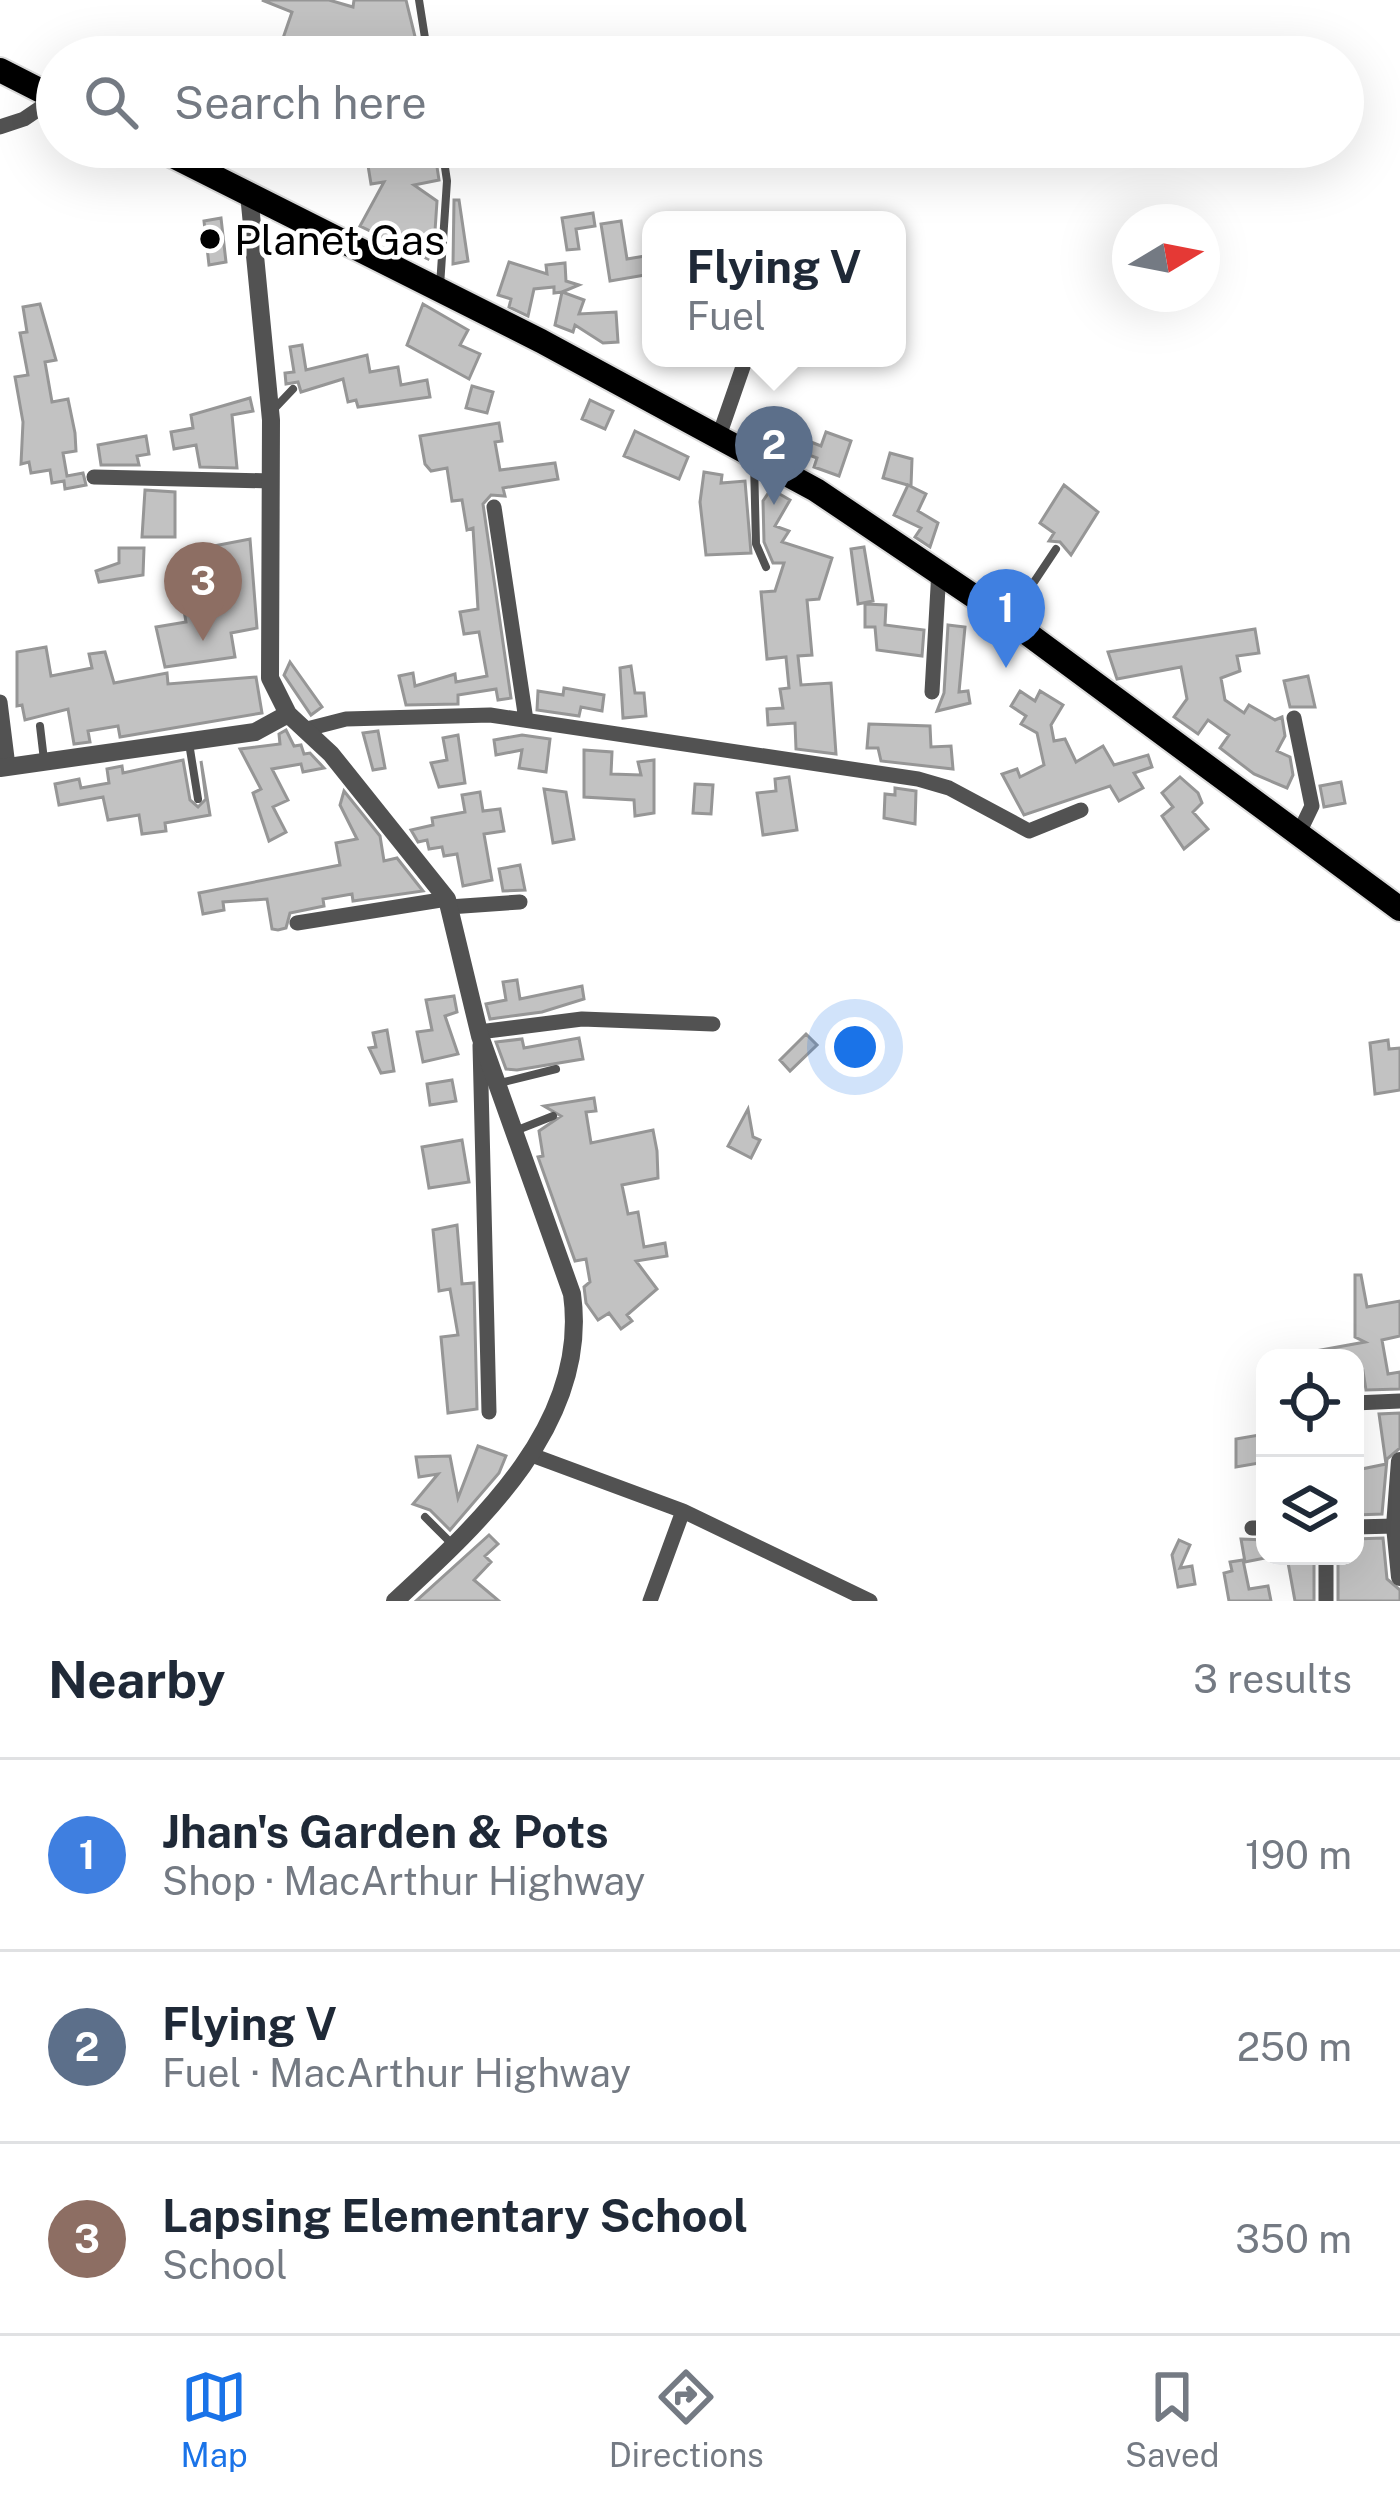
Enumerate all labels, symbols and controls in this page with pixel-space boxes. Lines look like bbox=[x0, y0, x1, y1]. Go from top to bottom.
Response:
search box bbox=[36, 36, 1364, 168]
icon: search bbox=[78, 69, 144, 135]
text: Search here bbox=[174, 76, 427, 129]
north arrow bbox=[1112, 204, 1220, 312]
popup bbox=[642, 211, 906, 367]
place label: Planet Gas bbox=[234, 215, 445, 264]
marker: Planet Gas bbox=[197, 226, 223, 252]
text: Flying V bbox=[687, 240, 861, 293]
text: Fuel bbox=[687, 293, 766, 339]
pin: 2 bbox=[735, 406, 813, 505]
pin: 3 bbox=[164, 542, 242, 641]
pin: 1 bbox=[967, 569, 1045, 668]
your location bbox=[825, 1017, 885, 1077]
map controls bbox=[1256, 1349, 1364, 1565]
button: locate bbox=[1256, 1349, 1364, 1457]
button: layers bbox=[1256, 1457, 1364, 1565]
text: Nearby bbox=[48, 1650, 225, 1709]
text: 3 results bbox=[1193, 1656, 1352, 1702]
text: Jhan's Garden & Pots bbox=[162, 1805, 609, 1858]
text: 1 bbox=[79, 1832, 95, 1878]
text: 190 m bbox=[1245, 1832, 1352, 1878]
text: Shop · MacArthur Highway bbox=[162, 1858, 645, 1904]
text: Flying V bbox=[162, 1997, 337, 2050]
text: 2 bbox=[75, 2024, 99, 2070]
text: 250 m bbox=[1237, 2024, 1352, 2070]
text: Fuel · MacArthur Highway bbox=[162, 2050, 631, 2096]
text: Lapsing Elementary School bbox=[162, 2189, 748, 2242]
text: 3 bbox=[74, 2216, 100, 2262]
text: 350 m bbox=[1235, 2216, 1352, 2262]
text: School bbox=[162, 2242, 287, 2288]
tab: Map bbox=[181, 2364, 248, 2474]
tab: Directions bbox=[609, 2364, 764, 2474]
tab: Saved bbox=[1125, 2364, 1219, 2474]

